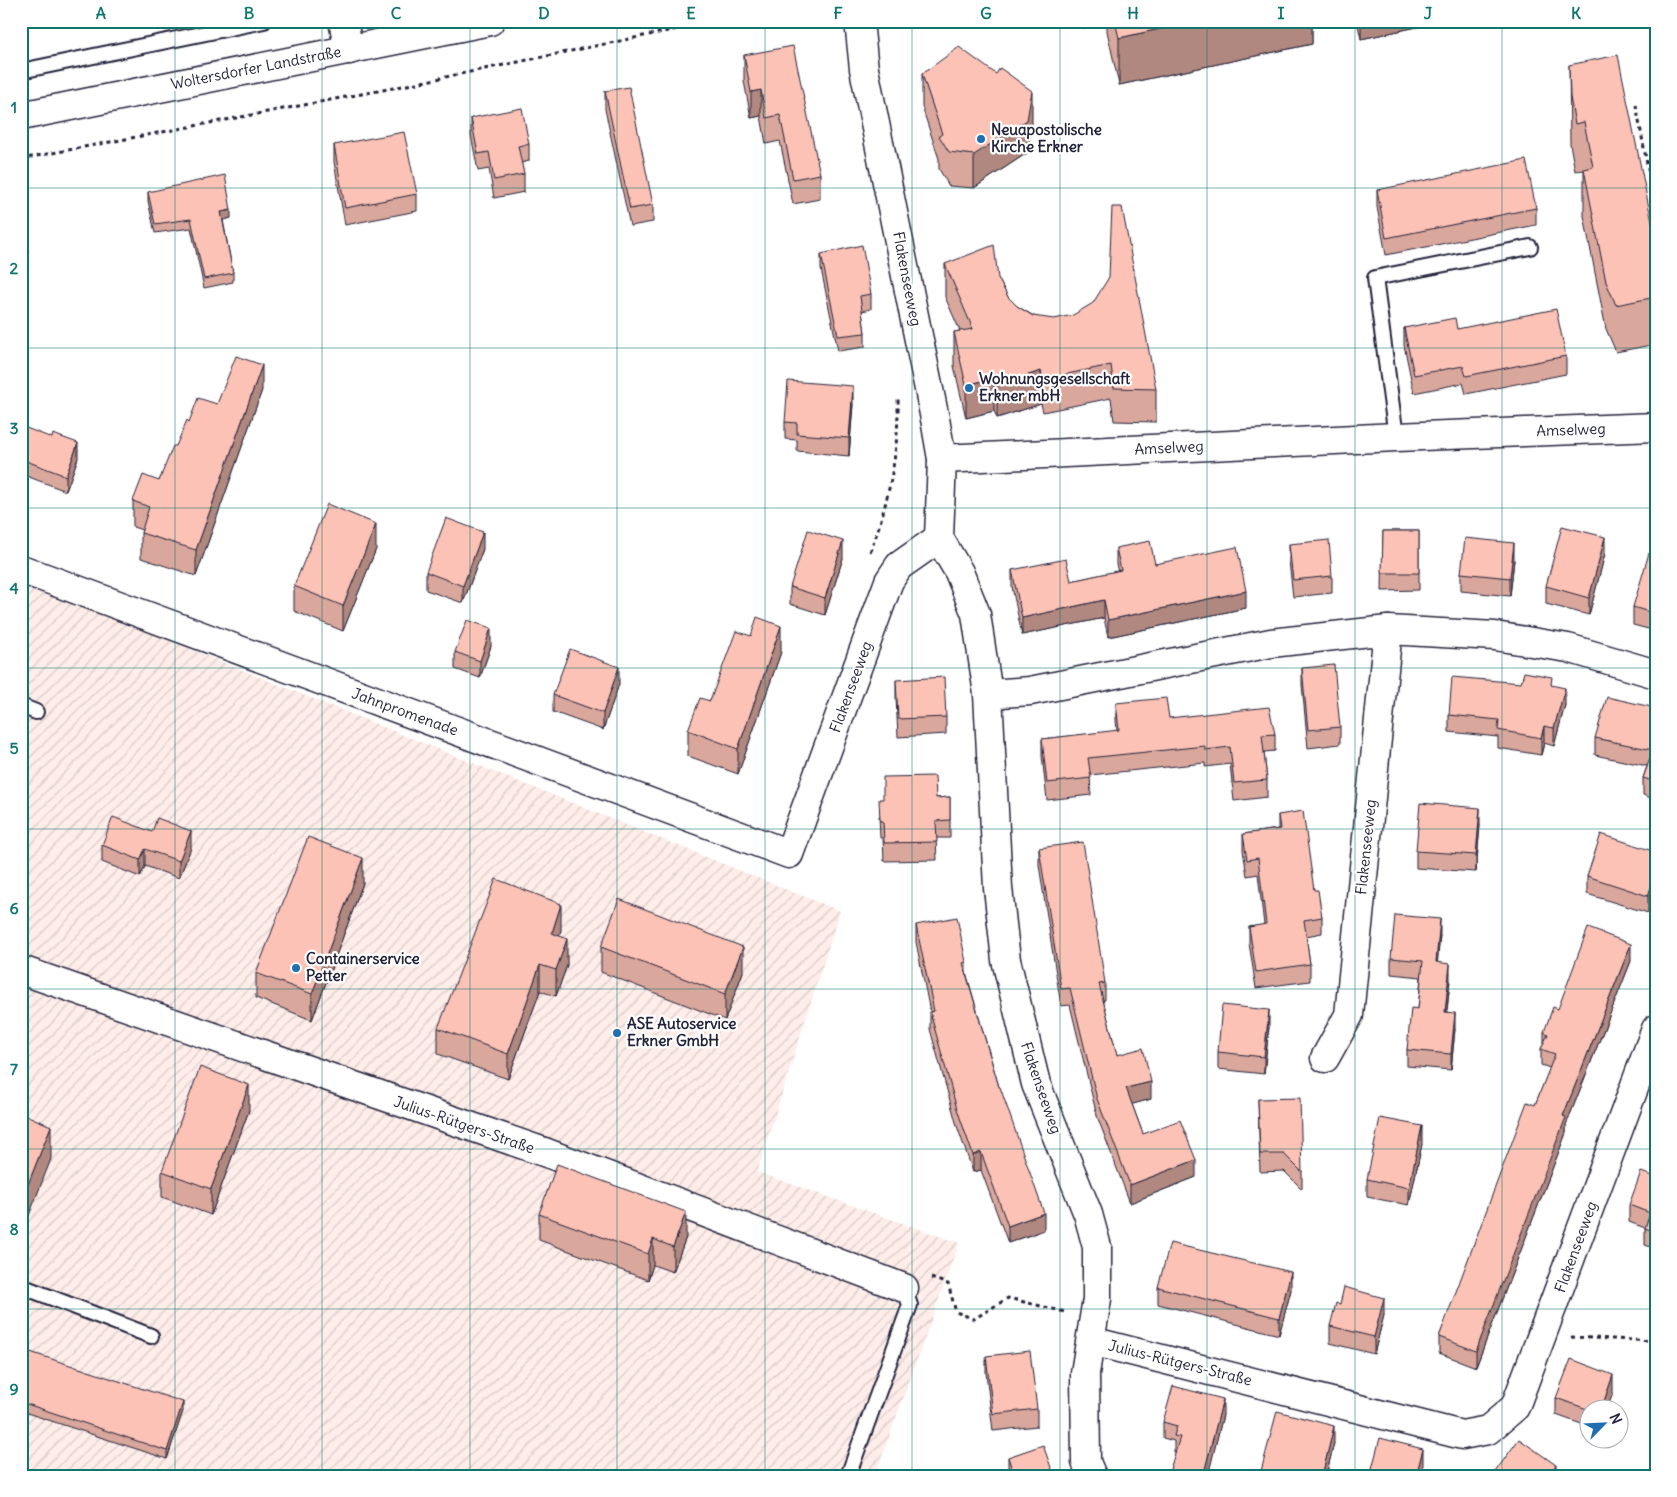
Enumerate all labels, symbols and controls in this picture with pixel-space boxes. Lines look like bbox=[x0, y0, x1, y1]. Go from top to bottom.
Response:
text: A bbox=[96, 3, 106, 23]
text: B bbox=[244, 3, 255, 23]
text: C bbox=[391, 3, 402, 23]
text: D bbox=[538, 3, 550, 23]
text: E bbox=[686, 3, 696, 23]
text: F bbox=[833, 3, 843, 23]
text: G bbox=[980, 3, 992, 23]
text: H bbox=[1127, 3, 1139, 23]
text: I bbox=[1278, 3, 1285, 23]
text: J bbox=[1424, 3, 1433, 23]
text: K bbox=[1571, 3, 1581, 23]
street label: Woltersdorfer Landstraße bbox=[169, 42, 343, 93]
text: 1 bbox=[11, 97, 17, 117]
place label: Neuapostolische Kirche Erkner bbox=[991, 120, 1102, 156]
marker: Neuapostolische Kirche Erkner bbox=[975, 133, 987, 145]
street label: Flakenseeweg bbox=[889, 230, 926, 328]
text: 2 bbox=[10, 258, 19, 278]
place label: Wohnungsgesellschaft Erkner mbH bbox=[979, 369, 1131, 405]
marker: Wohnungsgesellschaft Erkner mbH bbox=[963, 382, 975, 394]
text: 3 bbox=[9, 418, 19, 438]
street label: Amselweg bbox=[1536, 419, 1606, 440]
street label: Amselweg bbox=[1134, 436, 1204, 459]
text: 4 bbox=[9, 578, 19, 598]
street label: Flakenseeweg bbox=[825, 638, 876, 735]
street label: Jahnpromenade bbox=[349, 683, 461, 740]
text: 5 bbox=[9, 738, 19, 758]
street label: Flakenseeweg bbox=[1351, 798, 1380, 896]
text: 6 bbox=[9, 898, 19, 918]
place label: Containerservice Petter bbox=[306, 949, 420, 985]
marker: Containerservice Petter bbox=[290, 962, 302, 974]
place label: ASE Autoservice Erkner GmbH bbox=[627, 1014, 736, 1050]
marker: ASE Autoservice Erkner GmbH bbox=[611, 1027, 623, 1039]
street label: Flakenseeweg bbox=[1017, 1039, 1066, 1136]
text: 7 bbox=[10, 1059, 18, 1079]
street label: Julius-Rütgers-Straße bbox=[391, 1092, 537, 1158]
street label: Flakenseeweg bbox=[1550, 1198, 1601, 1295]
text: 8 bbox=[9, 1219, 19, 1239]
street label: Julius-Rütgers-Straße bbox=[1106, 1335, 1254, 1390]
text: 9 bbox=[9, 1379, 19, 1399]
north arrow bbox=[1580, 1400, 1630, 1450]
text: N bbox=[1606, 1411, 1626, 1427]

